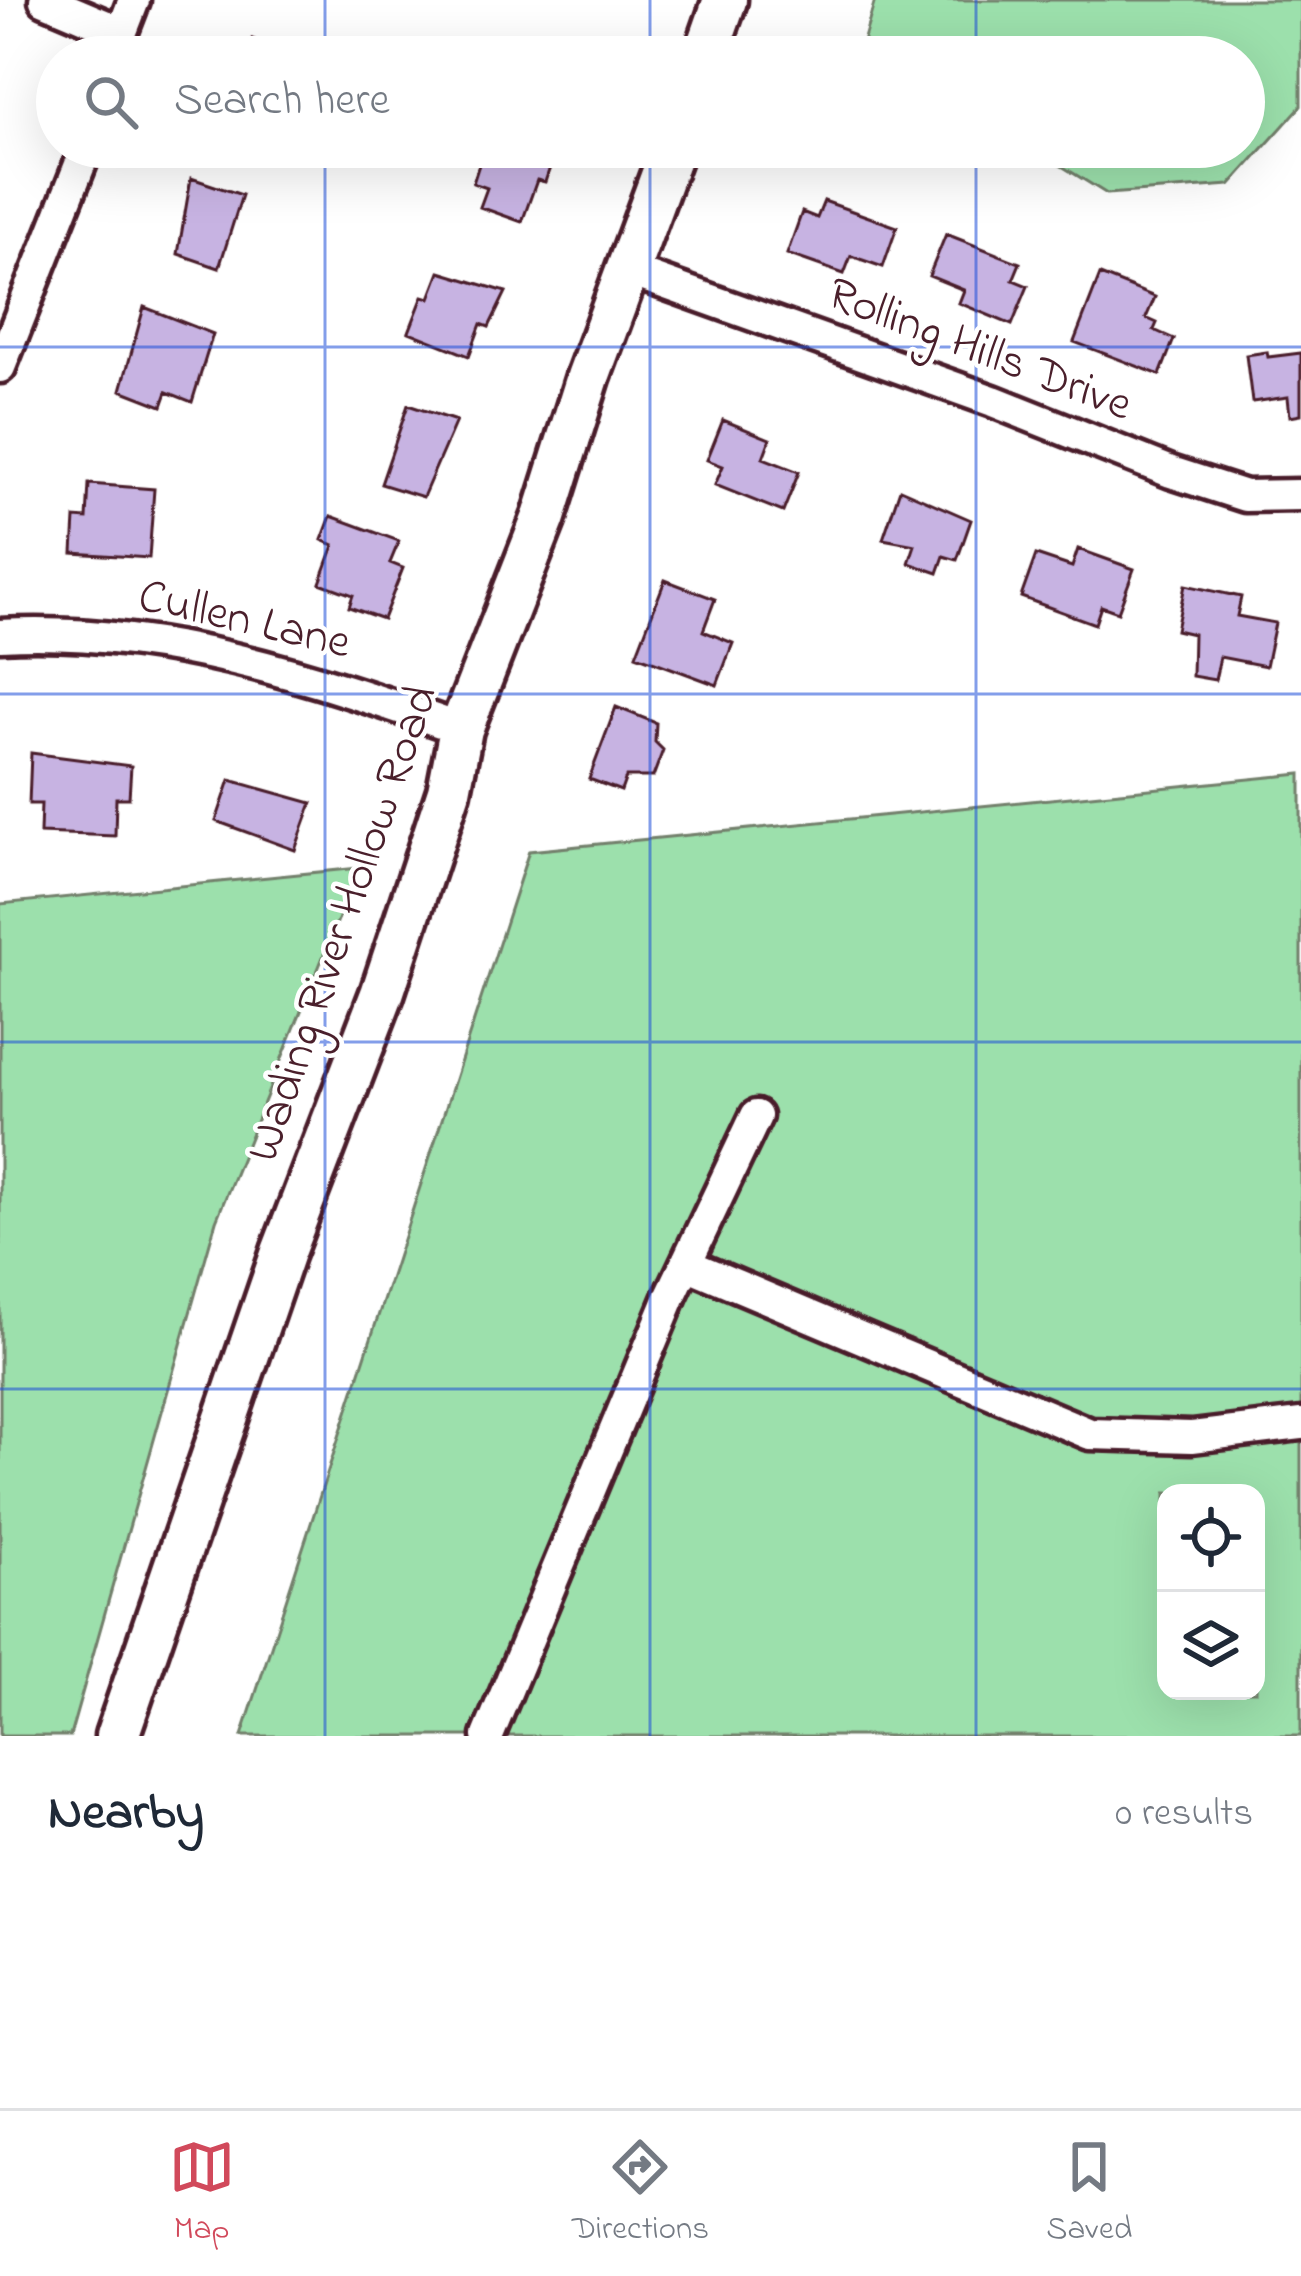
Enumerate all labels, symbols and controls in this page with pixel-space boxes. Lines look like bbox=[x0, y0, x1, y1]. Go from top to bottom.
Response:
search box bbox=[36, 36, 1265, 168]
icon: search bbox=[78, 69, 144, 135]
text: Search here bbox=[174, 69, 390, 135]
street label: Rolling Hills Drive bbox=[816, 261, 1142, 442]
street label: Cullen Lane bbox=[131, 563, 357, 679]
street label: Wading River Hollow Road bbox=[230, 676, 459, 1172]
map controls bbox=[1157, 1484, 1265, 1700]
button: locate bbox=[1157, 1484, 1265, 1592]
button: layers bbox=[1157, 1592, 1265, 1700]
text: Nearby bbox=[48, 1777, 204, 1852]
text: 0 results bbox=[1115, 1786, 1253, 1843]
tab: Map bbox=[169, 2134, 235, 2254]
tab: Directions bbox=[572, 2134, 709, 2254]
tab: Saved bbox=[1046, 2134, 1132, 2254]

